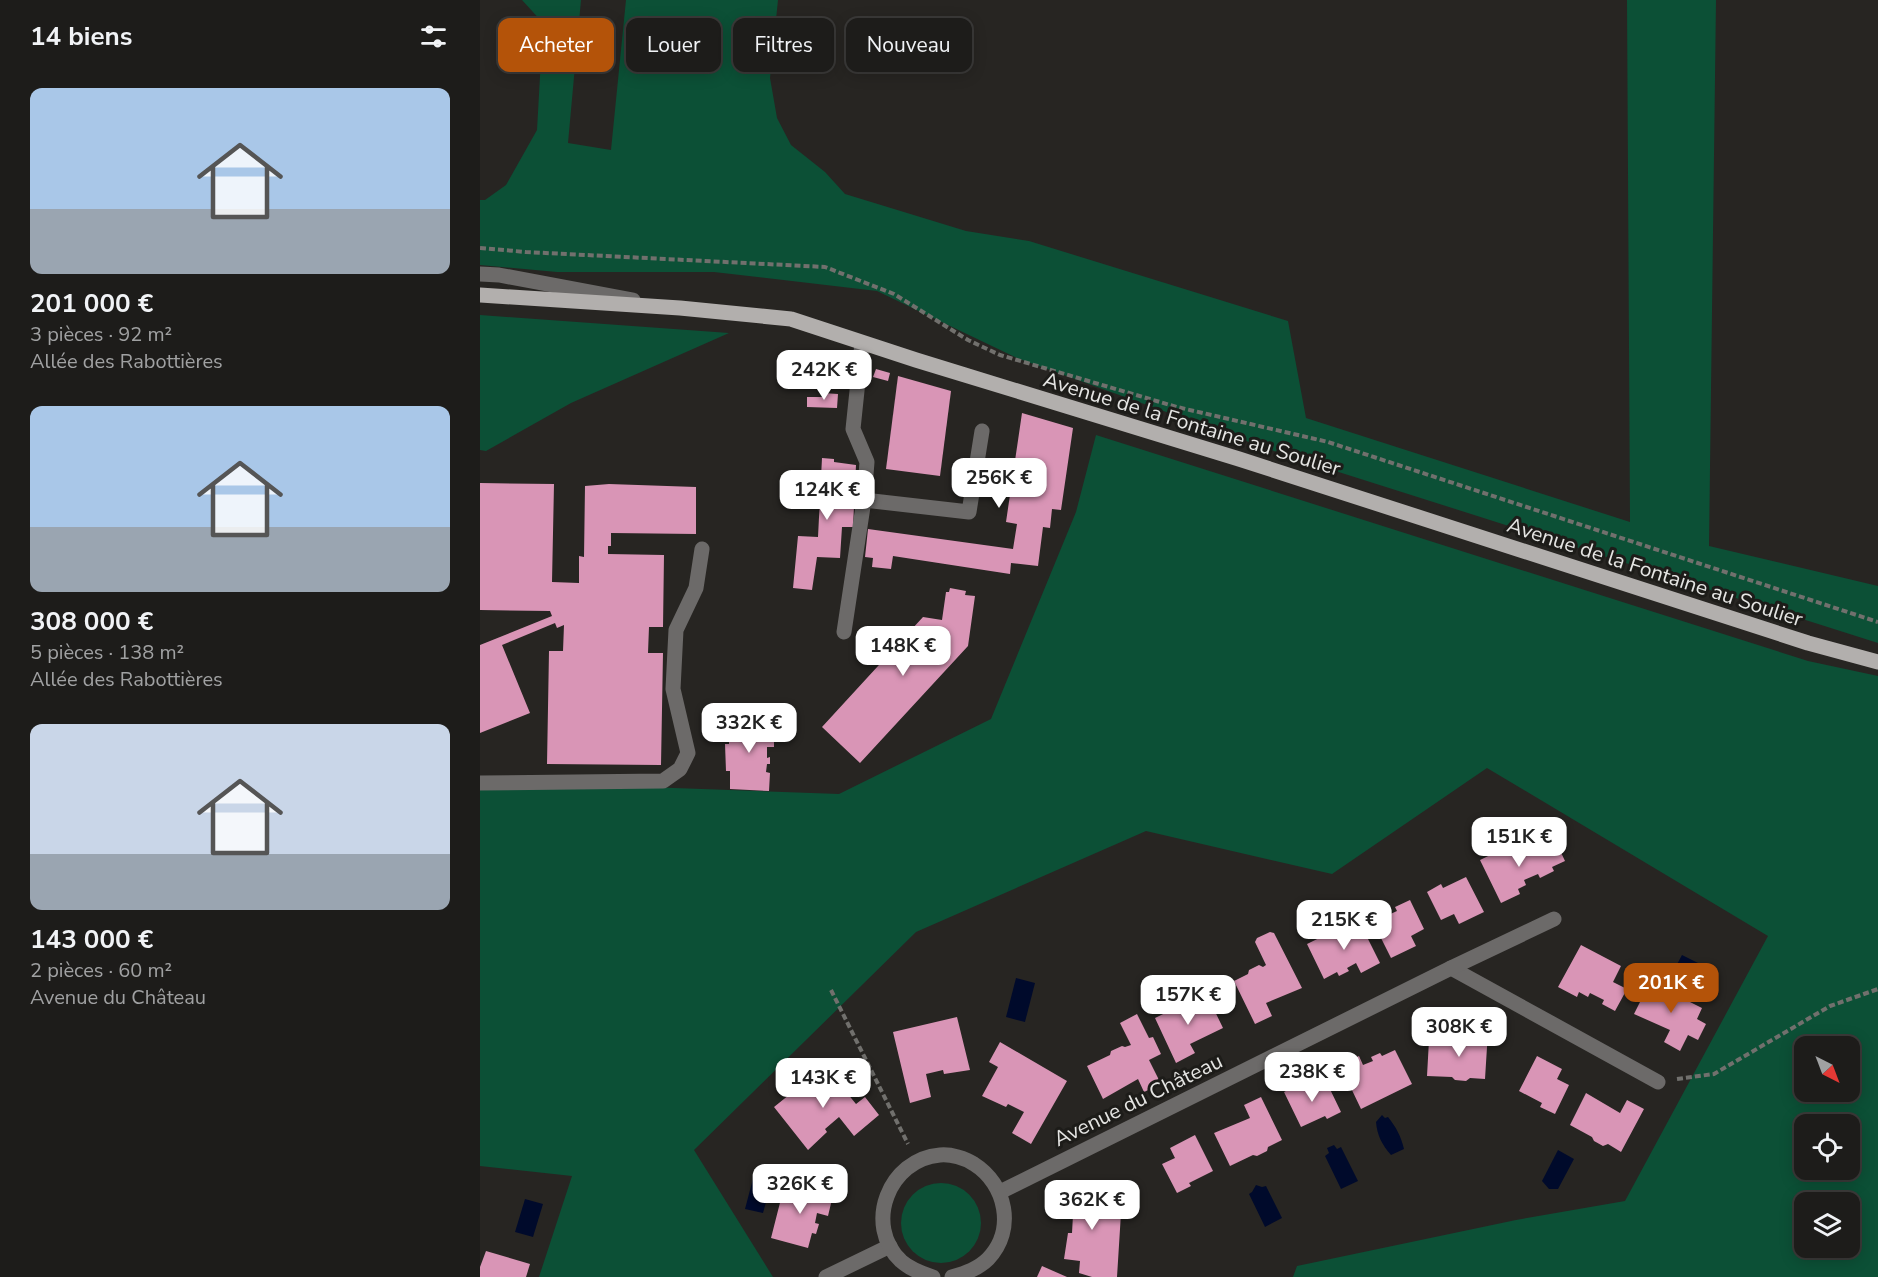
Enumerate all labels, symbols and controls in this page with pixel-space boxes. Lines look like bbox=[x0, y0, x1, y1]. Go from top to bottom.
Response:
chip: Acheter bbox=[498, 18, 614, 72]
chip: Louer bbox=[626, 18, 721, 72]
chip: Filtres bbox=[733, 18, 834, 72]
chip: Nouveau bbox=[846, 18, 972, 72]
text: 14 biens bbox=[30, 19, 132, 54]
icon: filters bbox=[417, 20, 450, 53]
icon: home bbox=[186, 127, 294, 235]
text: 201 000 € bbox=[30, 286, 153, 321]
text: 3 pièces · 92 m² bbox=[30, 321, 172, 348]
text: Allée des Rabottières bbox=[30, 348, 223, 375]
pin: 242K € bbox=[775, 350, 873, 401]
text: 242K € bbox=[791, 356, 857, 383]
street label: Avenue de la Fontaine au Soulier bbox=[1040, 365, 1345, 483]
icon: home bbox=[186, 445, 294, 553]
pin: 256K € bbox=[950, 458, 1048, 509]
text: 256K € bbox=[966, 464, 1032, 491]
pin: 124K € bbox=[778, 470, 876, 521]
text: 124K € bbox=[794, 476, 860, 503]
street label: Avenue de la Fontaine au Soulier bbox=[1504, 511, 1807, 633]
text: 308 000 € bbox=[30, 604, 153, 639]
pin: 148K € bbox=[854, 626, 952, 677]
text: 148K € bbox=[870, 632, 936, 659]
text: 5 pièces · 138 m² bbox=[30, 639, 184, 666]
text: Allée des Rabottières bbox=[30, 666, 223, 693]
pin: 332K € bbox=[700, 703, 798, 754]
text: 332K € bbox=[716, 709, 782, 736]
icon: home bbox=[186, 763, 294, 871]
pin: 151K € bbox=[1470, 817, 1568, 868]
text: 151K € bbox=[1486, 823, 1552, 850]
pin: 215K € bbox=[1295, 900, 1393, 951]
text: 215K € bbox=[1311, 906, 1377, 933]
text: 143 000 € bbox=[30, 922, 153, 957]
text: 2 pièces · 60 m² bbox=[30, 957, 172, 984]
pin: 201K € bbox=[1622, 963, 1720, 1014]
text: 201K € bbox=[1638, 969, 1704, 996]
pin: 157K € bbox=[1139, 975, 1237, 1026]
text: 157K € bbox=[1155, 981, 1221, 1008]
text: Avenue du Château bbox=[30, 984, 206, 1011]
pin: 308K € bbox=[1410, 1007, 1508, 1058]
text: 308K € bbox=[1426, 1013, 1492, 1040]
north arrow bbox=[1794, 1036, 1860, 1102]
map controls bbox=[1794, 1036, 1860, 1258]
street label: Avenue du Château bbox=[1049, 1047, 1227, 1153]
pin: 238K € bbox=[1263, 1052, 1361, 1103]
pin: 143K € bbox=[774, 1058, 872, 1109]
text: 238K € bbox=[1279, 1058, 1345, 1085]
text: 143K € bbox=[790, 1064, 856, 1091]
button: locate bbox=[1794, 1114, 1860, 1180]
pin: 326K € bbox=[751, 1164, 849, 1215]
text: 326K € bbox=[767, 1170, 833, 1197]
pin: 362K € bbox=[1043, 1180, 1141, 1231]
text: 362K € bbox=[1059, 1186, 1125, 1213]
button: layers bbox=[1794, 1192, 1860, 1258]

